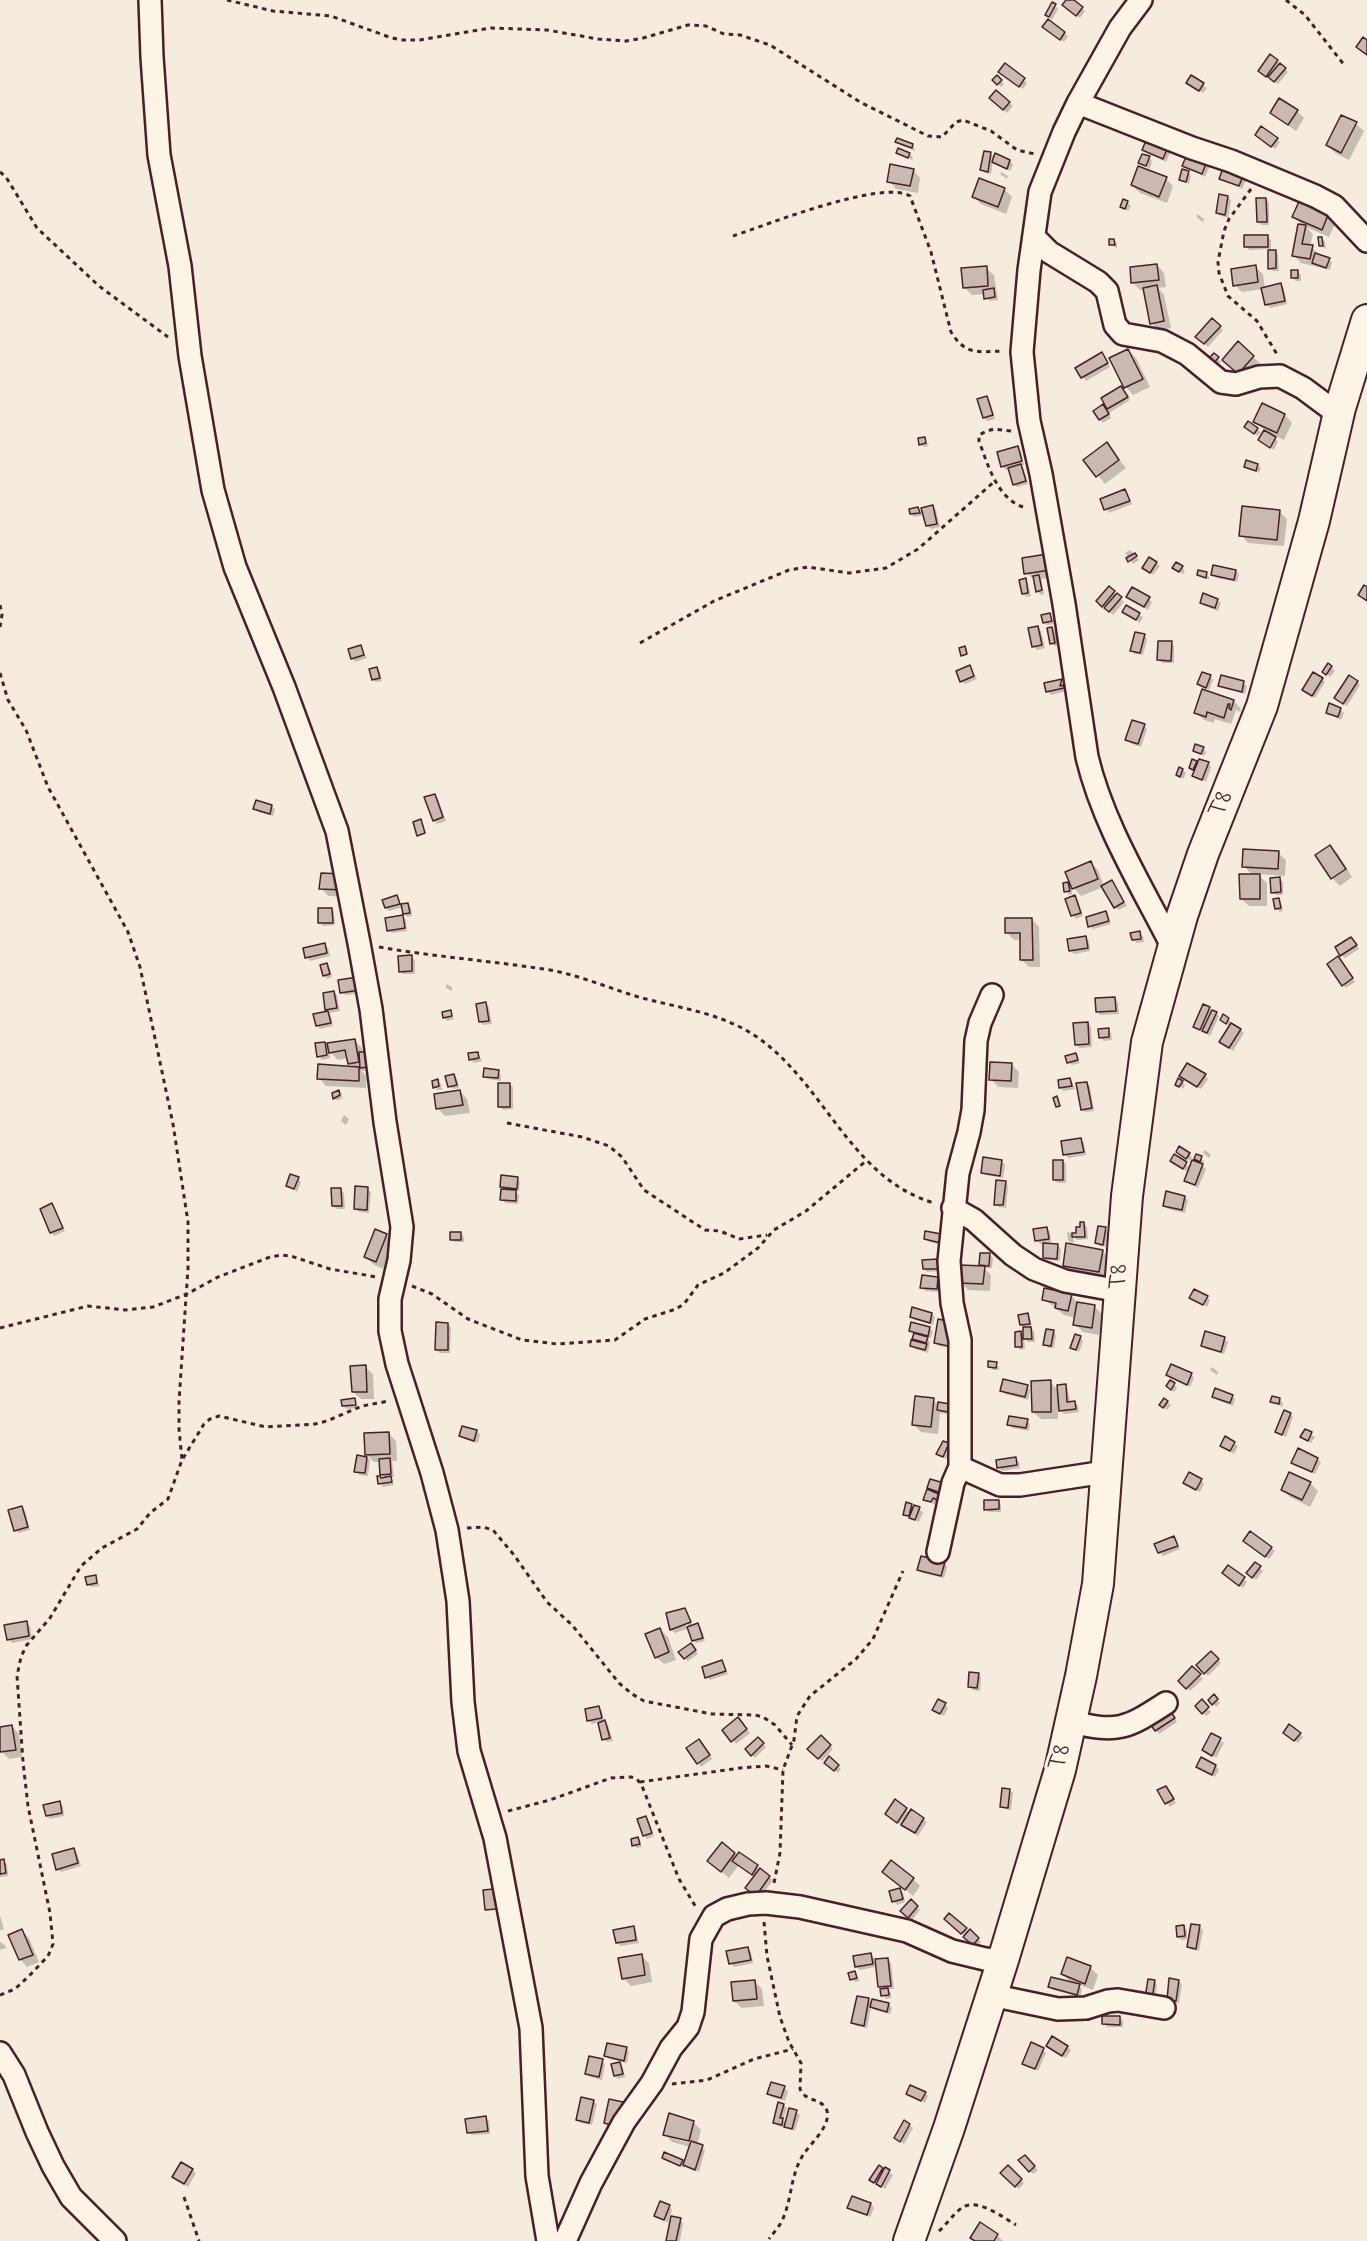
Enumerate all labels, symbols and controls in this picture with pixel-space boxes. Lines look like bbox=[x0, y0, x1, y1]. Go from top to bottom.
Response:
street label: T8 bbox=[1203, 787, 1243, 823]
street label: T8 bbox=[1104, 1263, 1138, 1291]
street label: T8 bbox=[1043, 1741, 1081, 1775]

